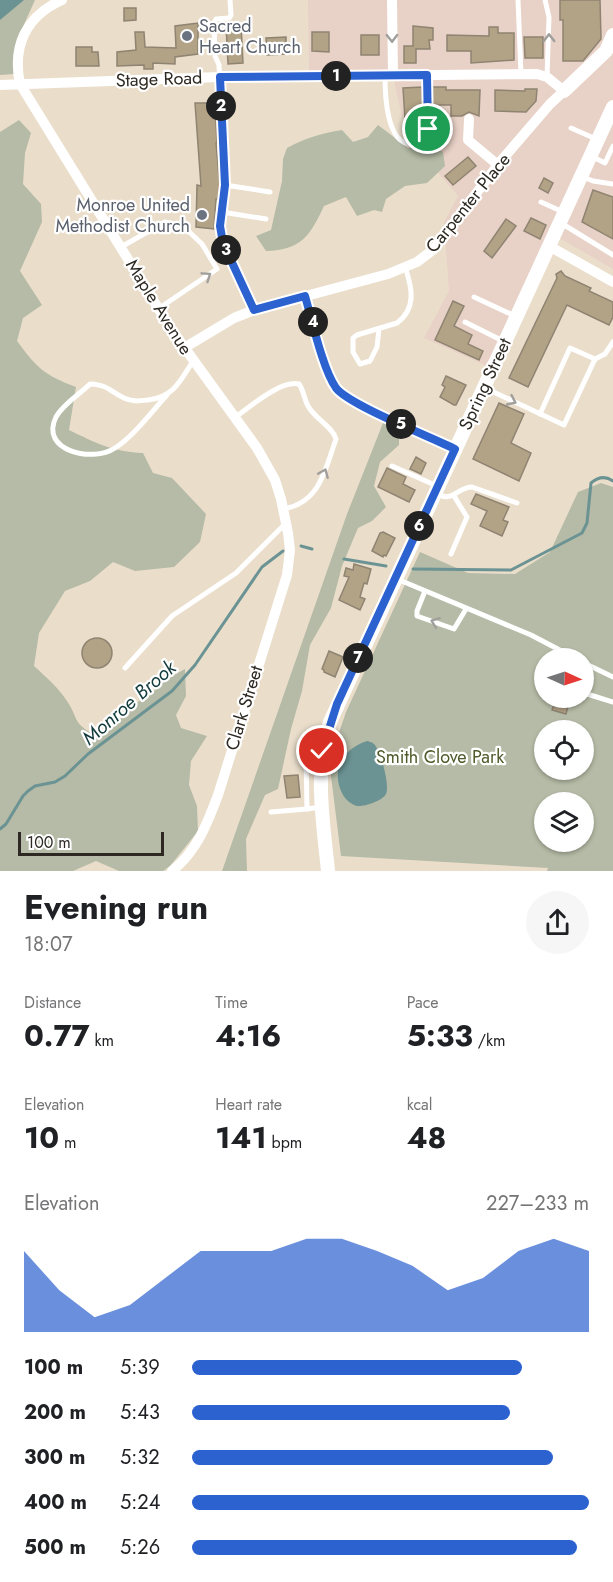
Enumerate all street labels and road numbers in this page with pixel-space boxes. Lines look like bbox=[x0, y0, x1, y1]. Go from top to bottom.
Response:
street label: Stage Road bbox=[115, 64, 203, 94]
street label: Carpenter Place bbox=[420, 147, 516, 259]
street label: Maple Avenue bbox=[119, 254, 199, 360]
street label: Spring Street bbox=[452, 333, 518, 434]
street label: Clark Street bbox=[219, 662, 269, 754]

